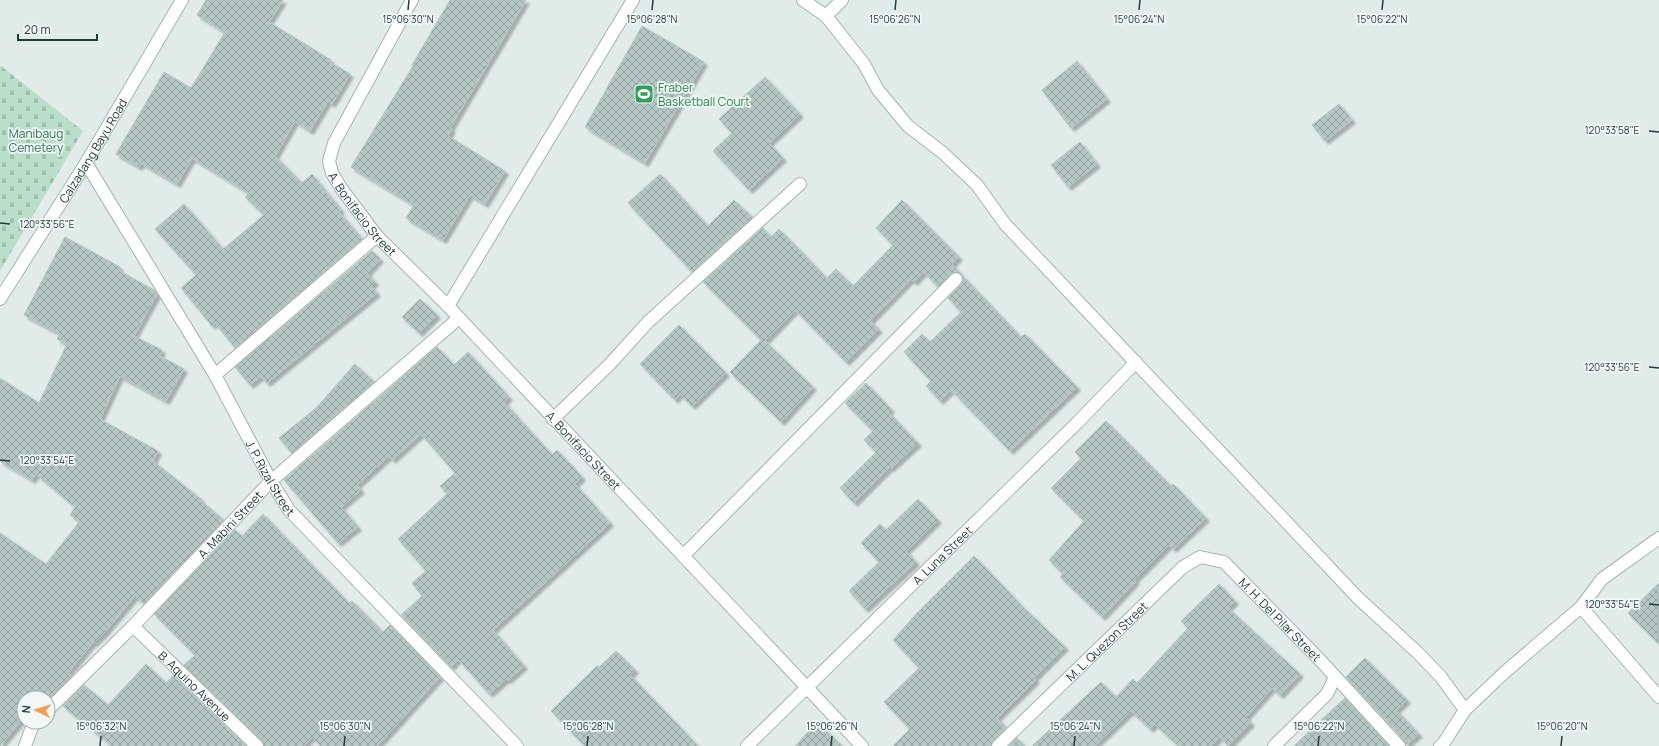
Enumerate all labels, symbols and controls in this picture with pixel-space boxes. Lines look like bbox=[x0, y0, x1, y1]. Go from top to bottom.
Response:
text: 15°06'30"N bbox=[382, 12, 434, 26]
text: 15°06'28"N bbox=[627, 12, 678, 26]
text: 15°06'26"N bbox=[869, 12, 921, 26]
text: 15°06'24"N bbox=[1114, 12, 1164, 26]
text: 15°06'22"N bbox=[1357, 12, 1408, 26]
scale bar bbox=[18, 16, 97, 42]
text: 20 m bbox=[24, 21, 51, 38]
place label: Fraber Basketball Court bbox=[658, 79, 750, 110]
sports icon: Fraber Basketball Court bbox=[633, 83, 655, 105]
street label: Calzadang Bayu Road bbox=[54, 95, 131, 206]
text: 120°33'58"E bbox=[1585, 123, 1640, 137]
park label: Manibaug Cemetery bbox=[9, 125, 64, 156]
street label: A. Bonifacio Street bbox=[325, 169, 401, 260]
text: 120°33'56"E bbox=[20, 217, 75, 231]
text: 120°33'56"E bbox=[1585, 360, 1640, 374]
street label: A. Bonifacio Street bbox=[542, 407, 625, 493]
street label: J. P. Rizal Street bbox=[242, 437, 299, 520]
text: 120°33'54"E bbox=[20, 453, 74, 467]
street label: A. Mabini Street bbox=[194, 487, 266, 562]
street label: A. Luna Street bbox=[908, 522, 976, 588]
street label: M. H. Del Pilar Street bbox=[1235, 574, 1325, 665]
street label: M. L. Quezon Street bbox=[1062, 597, 1151, 685]
text: 120°33'54"E bbox=[1585, 597, 1639, 611]
street label: B. Aquino Avenue bbox=[155, 647, 235, 725]
north arrow bbox=[16, 690, 56, 730]
text: N bbox=[18, 704, 33, 714]
text: 15°06'32"N bbox=[76, 719, 126, 733]
text: 15°06'30"N bbox=[319, 719, 371, 733]
text: 15°06'28"N bbox=[563, 719, 614, 733]
text: 15°06'26"N bbox=[806, 719, 858, 733]
text: 15°06'24"N bbox=[1050, 719, 1100, 733]
text: 15°06'22"N bbox=[1294, 719, 1345, 733]
text: 15°06'20"N bbox=[1536, 719, 1588, 733]

